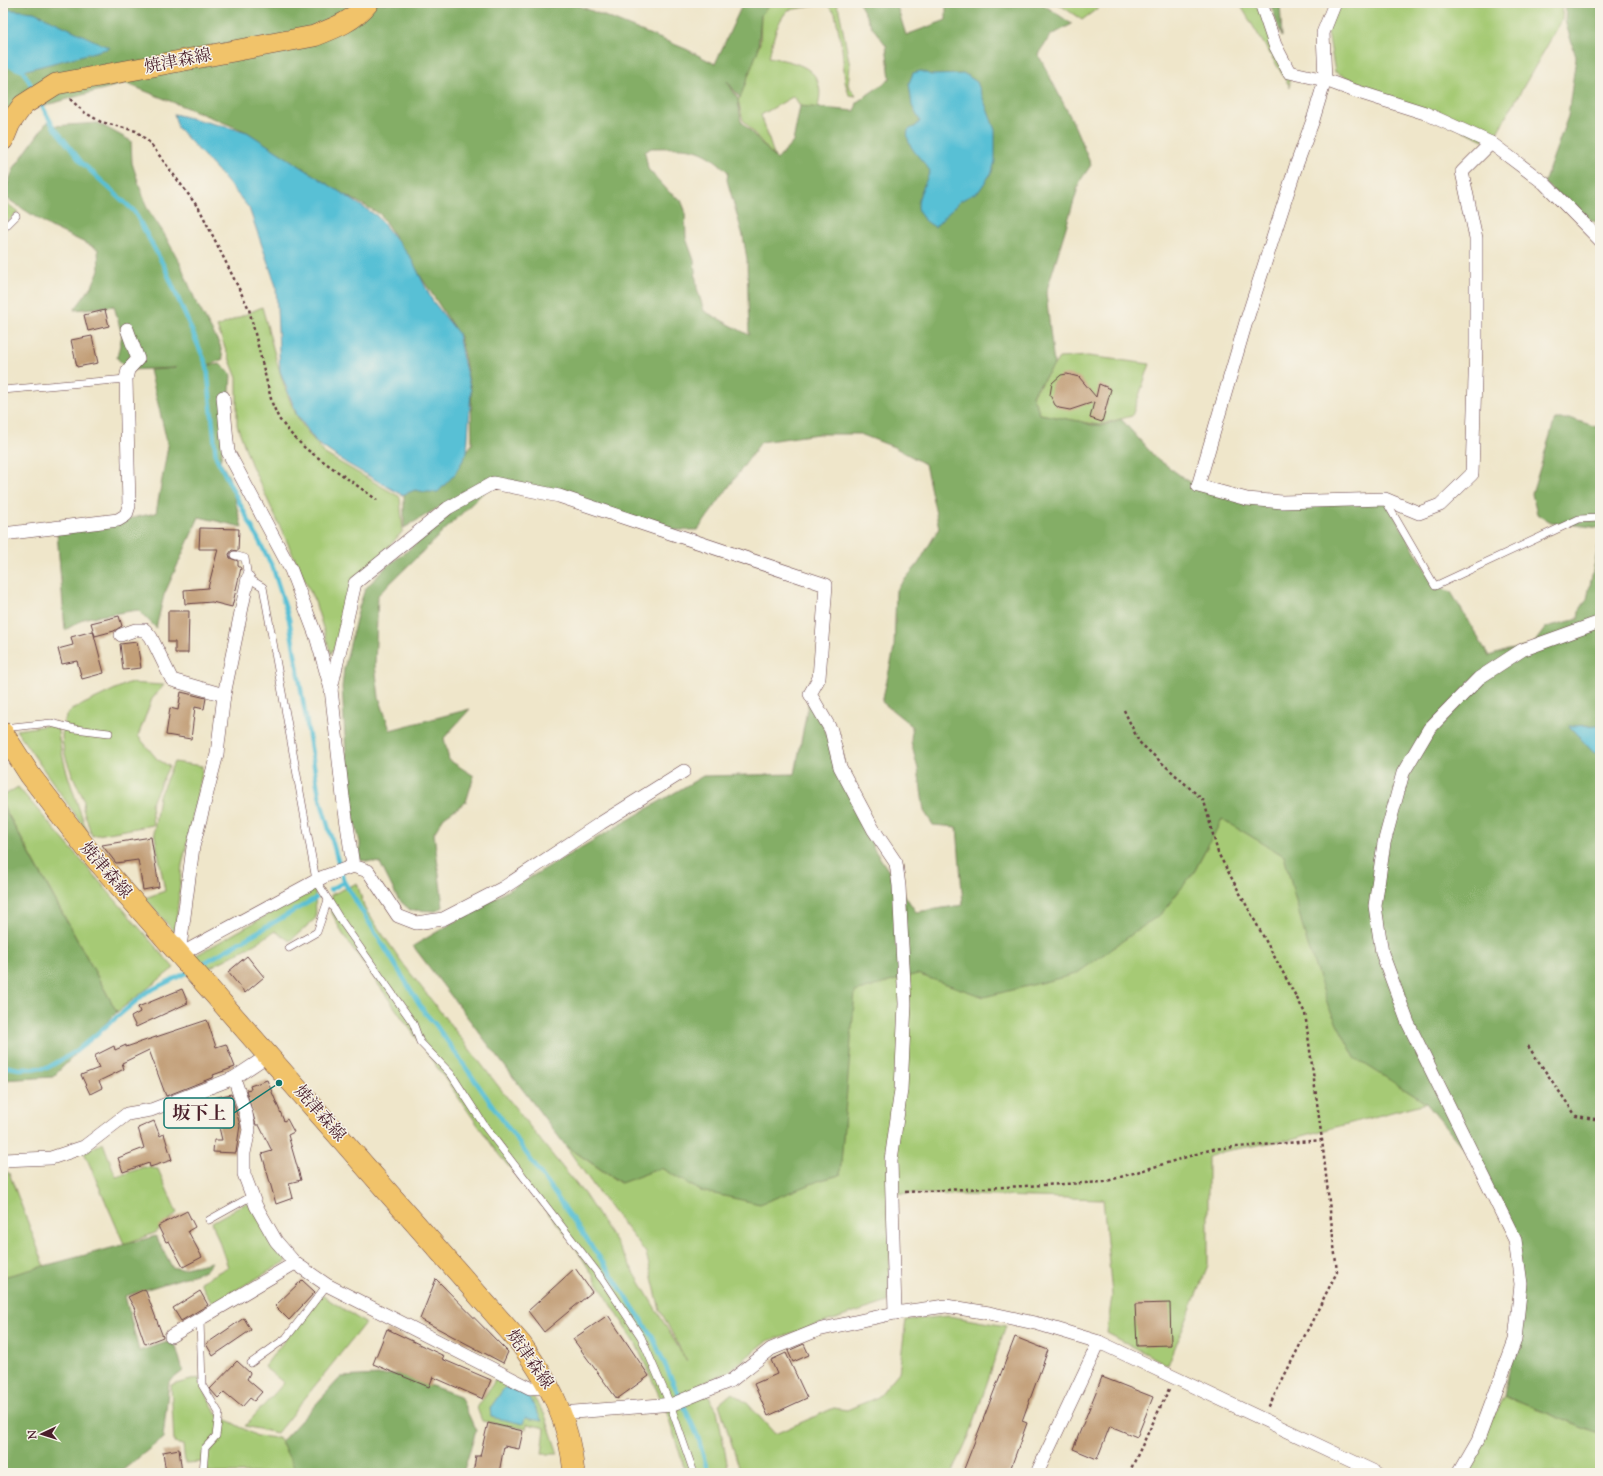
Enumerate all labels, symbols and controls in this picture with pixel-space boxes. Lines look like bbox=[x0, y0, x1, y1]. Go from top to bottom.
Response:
street label: 焼津森線 bbox=[142, 44, 214, 80]
street label: 焼津森線 bbox=[74, 837, 136, 905]
street label: 焼津森線 bbox=[288, 1080, 350, 1148]
callout: 坂下上 bbox=[164, 1098, 234, 1128]
text: 坂下上 bbox=[172, 1102, 226, 1128]
street label: 焼津森線 bbox=[500, 1325, 558, 1395]
north arrow bbox=[22, 1414, 62, 1454]
text: N bbox=[25, 1429, 41, 1441]

